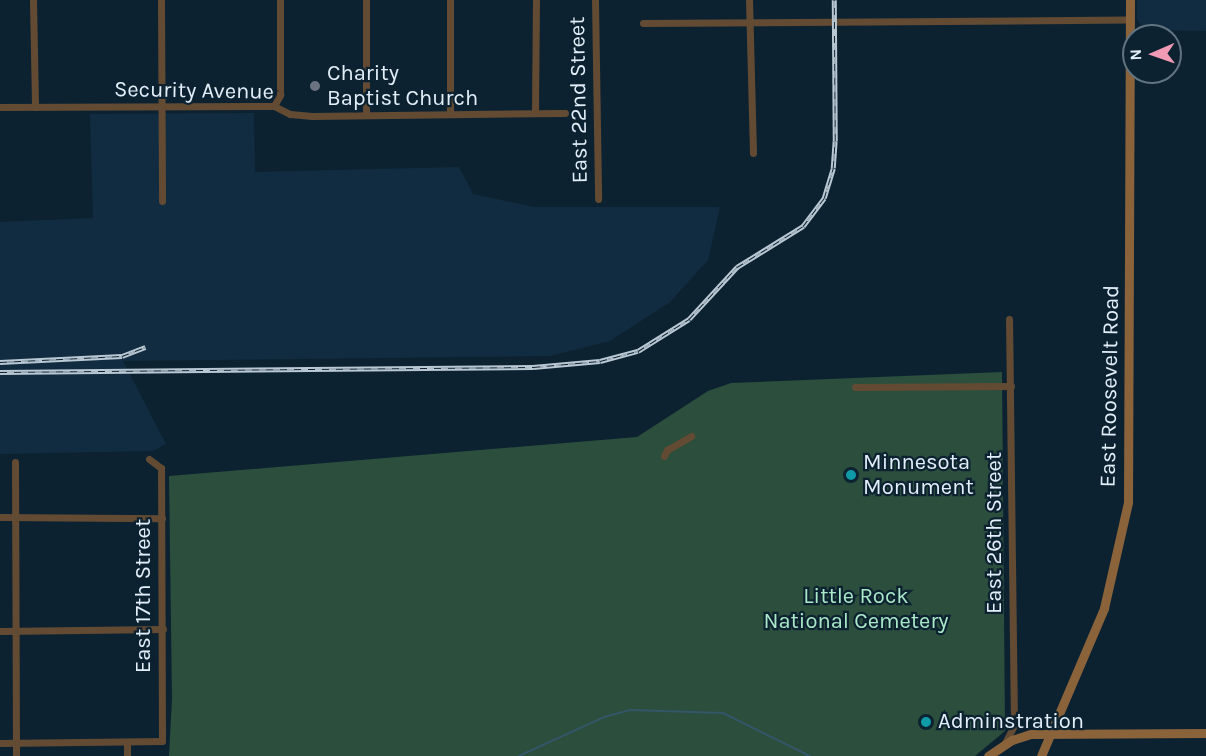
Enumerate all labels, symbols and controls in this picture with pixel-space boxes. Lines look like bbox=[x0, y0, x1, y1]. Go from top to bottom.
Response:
street label: East 22nd Street bbox=[564, 16, 594, 184]
north arrow bbox=[1122, 24, 1182, 84]
text: N bbox=[1126, 49, 1145, 61]
place label: Charity Baptist Church bbox=[327, 60, 478, 112]
street label: Security Avenue bbox=[114, 76, 274, 106]
marker: Charity Baptist Church bbox=[308, 79, 322, 93]
street label: East Roosevelt Road bbox=[1095, 285, 1125, 487]
place label: Minnesota Monument bbox=[863, 449, 974, 500]
street label: East 26th Street bbox=[982, 452, 1008, 614]
marker: Minnesota Monument bbox=[844, 468, 858, 482]
street label: East 17th Street bbox=[131, 519, 157, 673]
park label: Little Rock National Cemetery bbox=[763, 583, 949, 634]
place label: Adminstration bbox=[938, 709, 1084, 735]
marker: Adminstration bbox=[919, 715, 933, 729]

